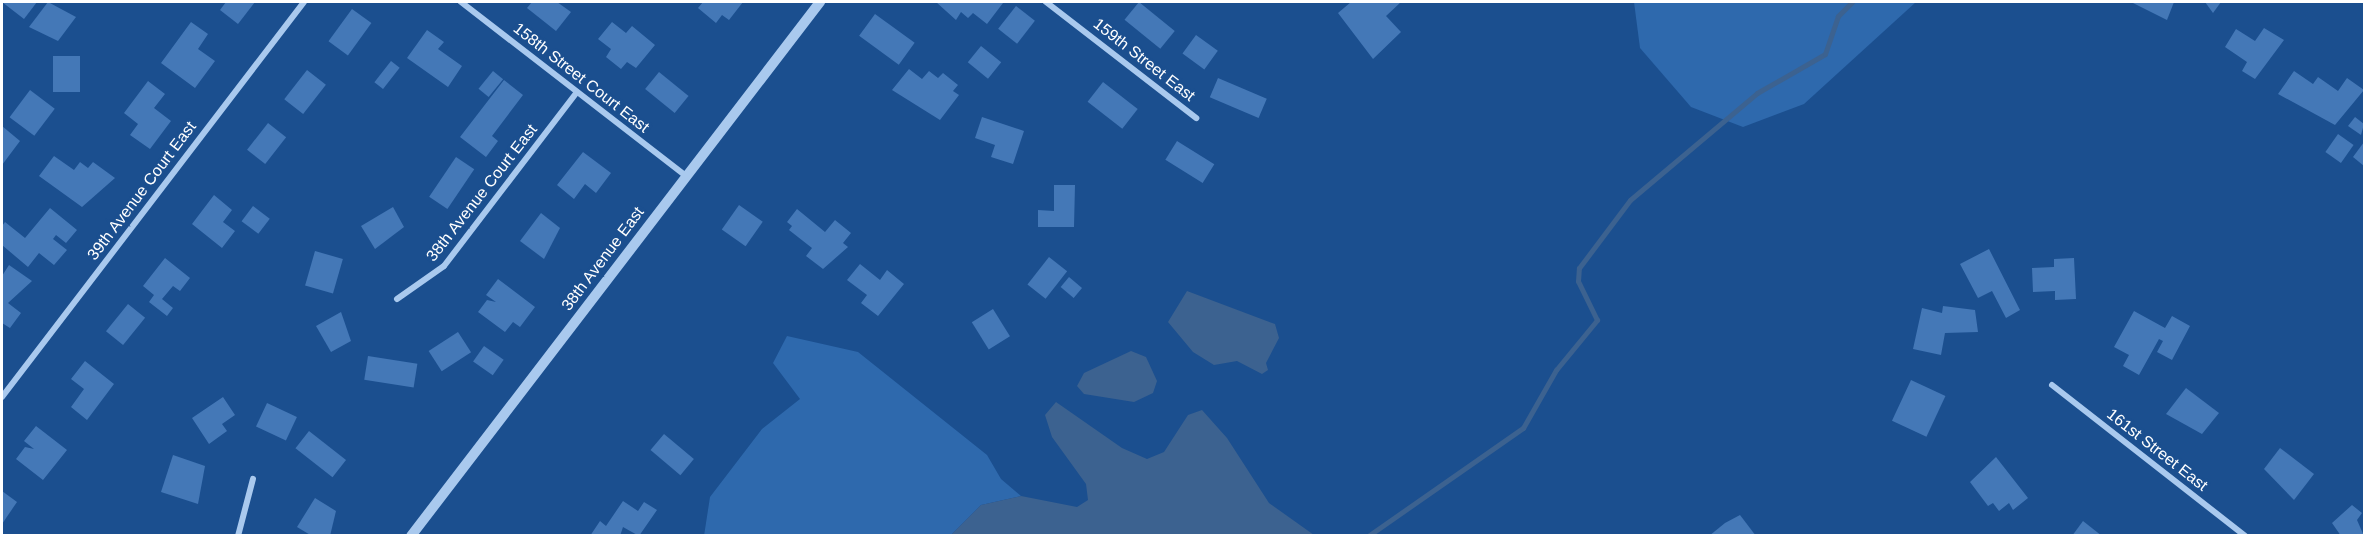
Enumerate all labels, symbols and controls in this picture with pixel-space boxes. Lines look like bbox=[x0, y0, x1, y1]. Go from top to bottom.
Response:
street label: 159th Street East bbox=[1089, 14, 1199, 106]
street label: 158th Street Court East bbox=[509, 19, 653, 137]
street label: 39th Avenue Court East bbox=[83, 118, 201, 264]
street label: 38th Avenue Court East bbox=[422, 120, 542, 266]
street label: 38th Avenue East bbox=[557, 203, 649, 315]
street label: 161st Street East bbox=[2103, 405, 2211, 495]

